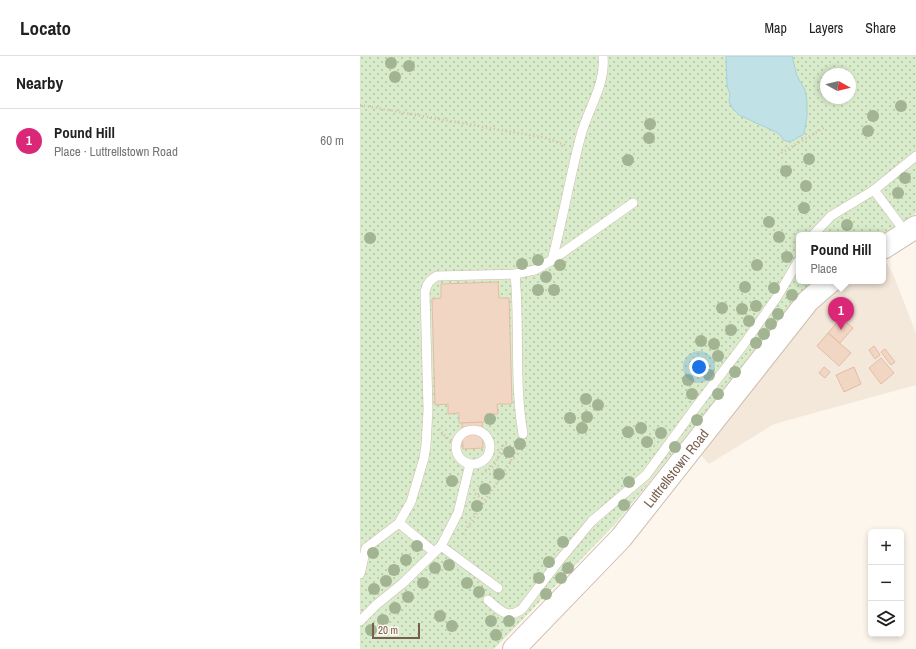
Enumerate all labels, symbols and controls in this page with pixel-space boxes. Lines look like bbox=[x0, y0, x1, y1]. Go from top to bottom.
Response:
text: Locato bbox=[20, 15, 71, 41]
text: Map bbox=[765, 19, 787, 37]
text: Layers bbox=[809, 19, 843, 37]
text: Share bbox=[865, 19, 896, 37]
north arrow bbox=[820, 68, 856, 104]
text: Nearby bbox=[16, 71, 63, 94]
text: Pound Hill bbox=[54, 122, 115, 143]
text: 1 bbox=[26, 132, 32, 149]
text: 60 m bbox=[320, 132, 344, 149]
text: Place · Luttrellstown Road bbox=[54, 143, 178, 160]
popup bbox=[796, 232, 886, 284]
text: Pound Hill bbox=[811, 239, 871, 260]
text: Place bbox=[811, 260, 837, 277]
pin: 1 bbox=[828, 297, 854, 330]
your location bbox=[689, 357, 709, 377]
street label: Luttrellstown Road bbox=[639, 425, 713, 511]
map controls bbox=[868, 529, 904, 637]
button: + bbox=[868, 529, 904, 565]
button: − bbox=[868, 565, 904, 601]
button: layers bbox=[868, 601, 904, 637]
scale bar bbox=[372, 621, 420, 640]
text: 20 m bbox=[378, 623, 398, 637]

